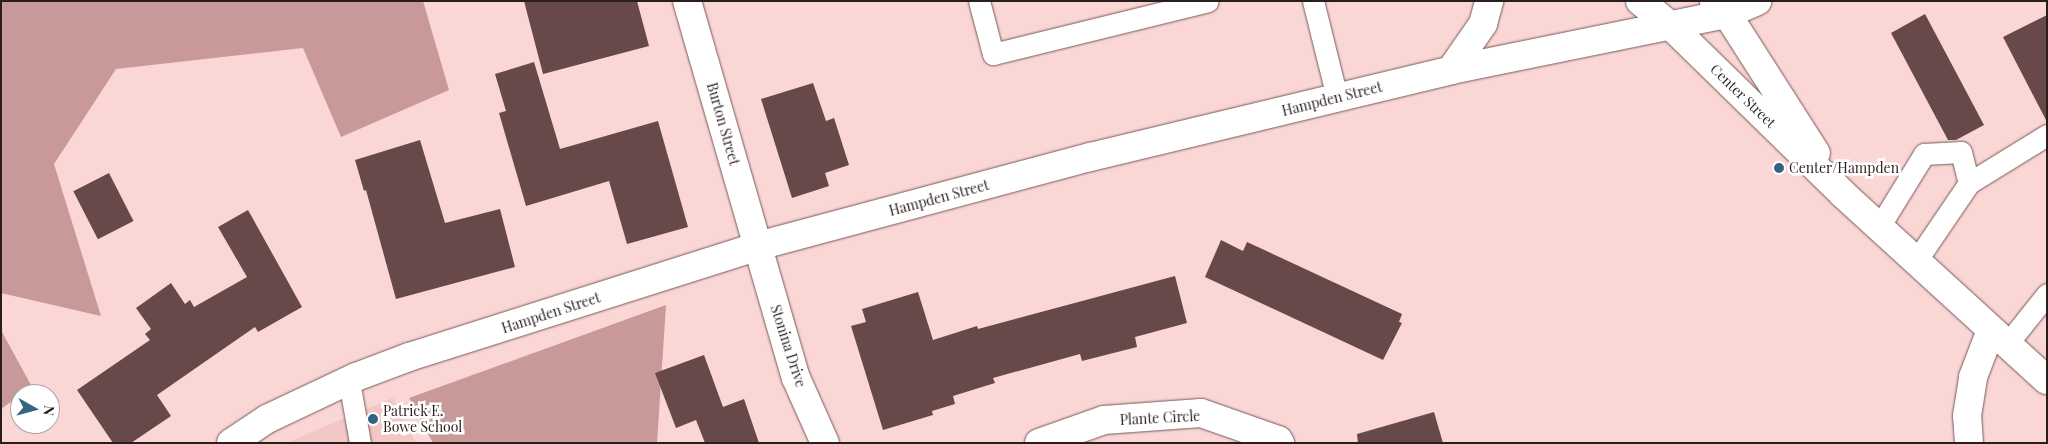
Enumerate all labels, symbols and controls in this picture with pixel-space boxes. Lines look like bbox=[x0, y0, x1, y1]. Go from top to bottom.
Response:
street label: Center Street bbox=[1707, 61, 1779, 131]
street label: Hampden Street bbox=[1280, 78, 1384, 120]
street label: Burton Street bbox=[703, 81, 743, 167]
place label: Center/Hampden bbox=[1789, 160, 1899, 176]
marker: Center/Hampden bbox=[1773, 162, 1785, 174]
street label: Hampden Street bbox=[887, 177, 991, 219]
street label: Hampden Street bbox=[500, 289, 602, 337]
street label: Stonina Drive bbox=[767, 303, 809, 389]
north arrow bbox=[10, 384, 60, 434]
place label: Patrick E. Bowe School bbox=[383, 403, 462, 436]
text: N bbox=[39, 405, 59, 417]
street label: Plante Circle bbox=[1119, 408, 1201, 428]
marker: Patrick E. Bowe School bbox=[367, 413, 379, 425]

